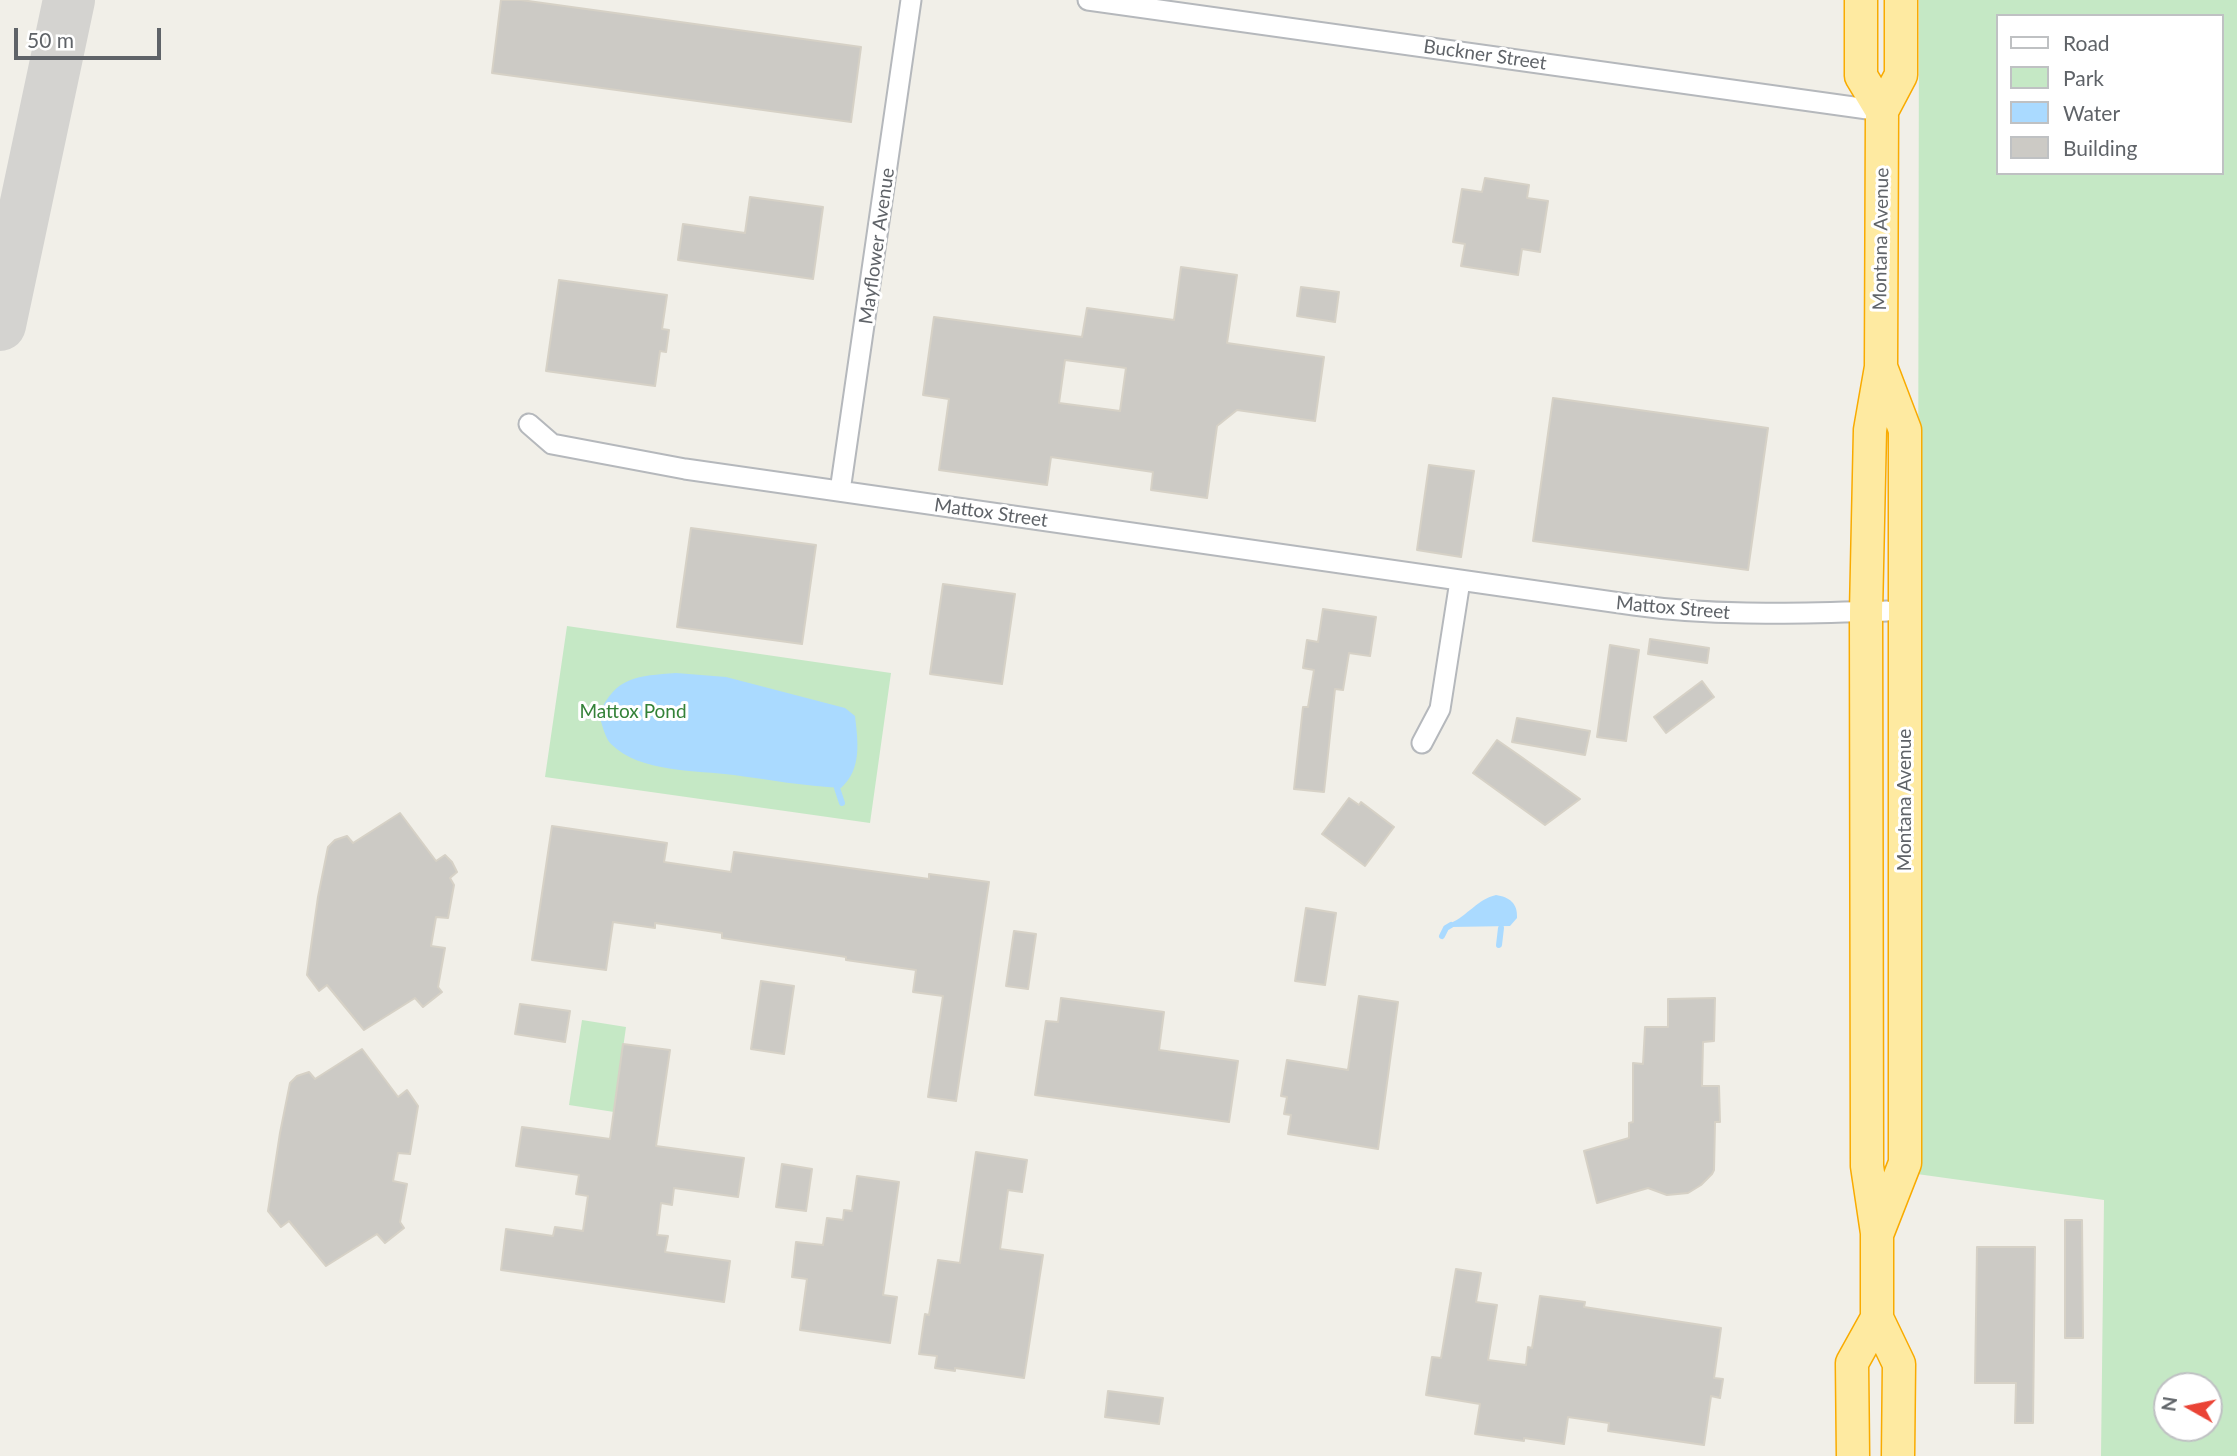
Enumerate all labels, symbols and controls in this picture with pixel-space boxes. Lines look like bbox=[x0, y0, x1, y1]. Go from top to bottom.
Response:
scale bar bbox=[18, 14, 164, 58]
legend bbox=[1996, 14, 2223, 175]
text: 50 m bbox=[27, 27, 74, 52]
text: Road bbox=[2063, 30, 2110, 55]
street label: Buckner Street bbox=[1422, 35, 1548, 75]
text: Park bbox=[2063, 65, 2104, 90]
text: Water bbox=[2063, 100, 2120, 125]
text: Building bbox=[2063, 135, 2138, 160]
street label: Mayflower Avenue bbox=[855, 166, 899, 326]
street label: Montana Avenue bbox=[1868, 167, 1894, 311]
street label: Mattox Street bbox=[933, 494, 1049, 532]
street label: Mattox Street bbox=[1615, 592, 1731, 624]
park label: Mattox Pond bbox=[579, 701, 687, 723]
street label: Montana Avenue bbox=[1894, 729, 1916, 871]
north arrow bbox=[2153, 1372, 2223, 1442]
text: N bbox=[2156, 1395, 2181, 1413]

